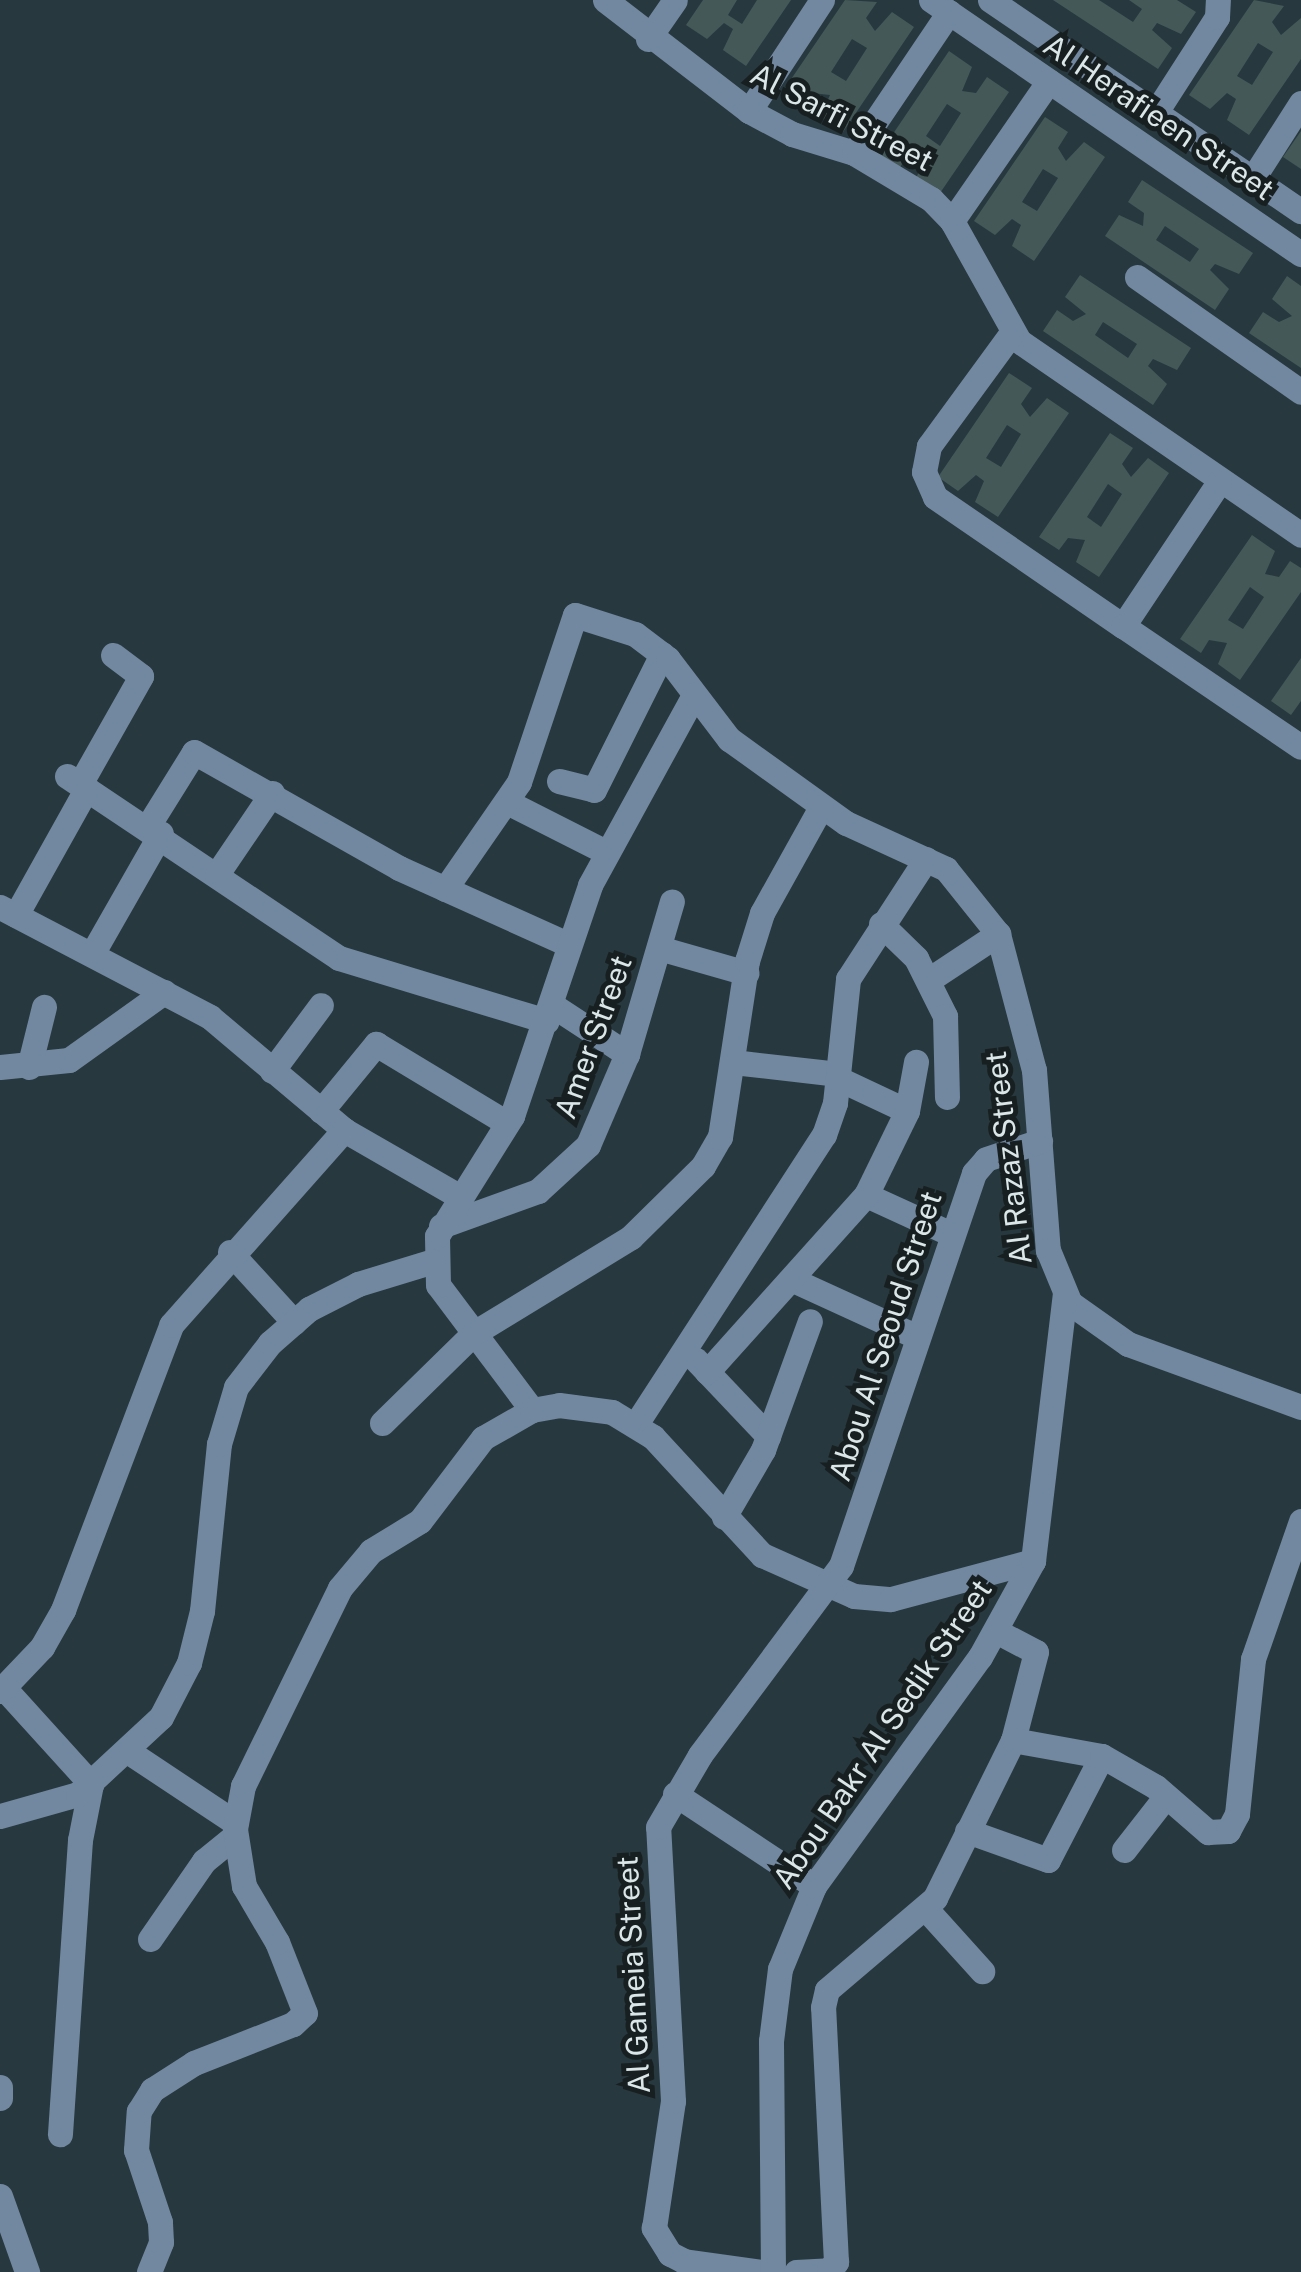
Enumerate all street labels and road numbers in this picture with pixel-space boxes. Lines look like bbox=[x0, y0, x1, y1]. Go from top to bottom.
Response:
street label: Al Herafieen Street bbox=[1037, 27, 1281, 207]
street label: Al Sarfi Street bbox=[745, 56, 939, 178]
street label: Amer Street bbox=[547, 951, 639, 1123]
street label: Al Razaz Street bbox=[977, 1049, 1039, 1267]
street label: Abou Al Seoud Street bbox=[821, 1186, 949, 1486]
street label: Abou Bakr Al Sedik Street bbox=[765, 1572, 999, 1896]
street label: Al Gameia Street bbox=[609, 1855, 657, 2095]

